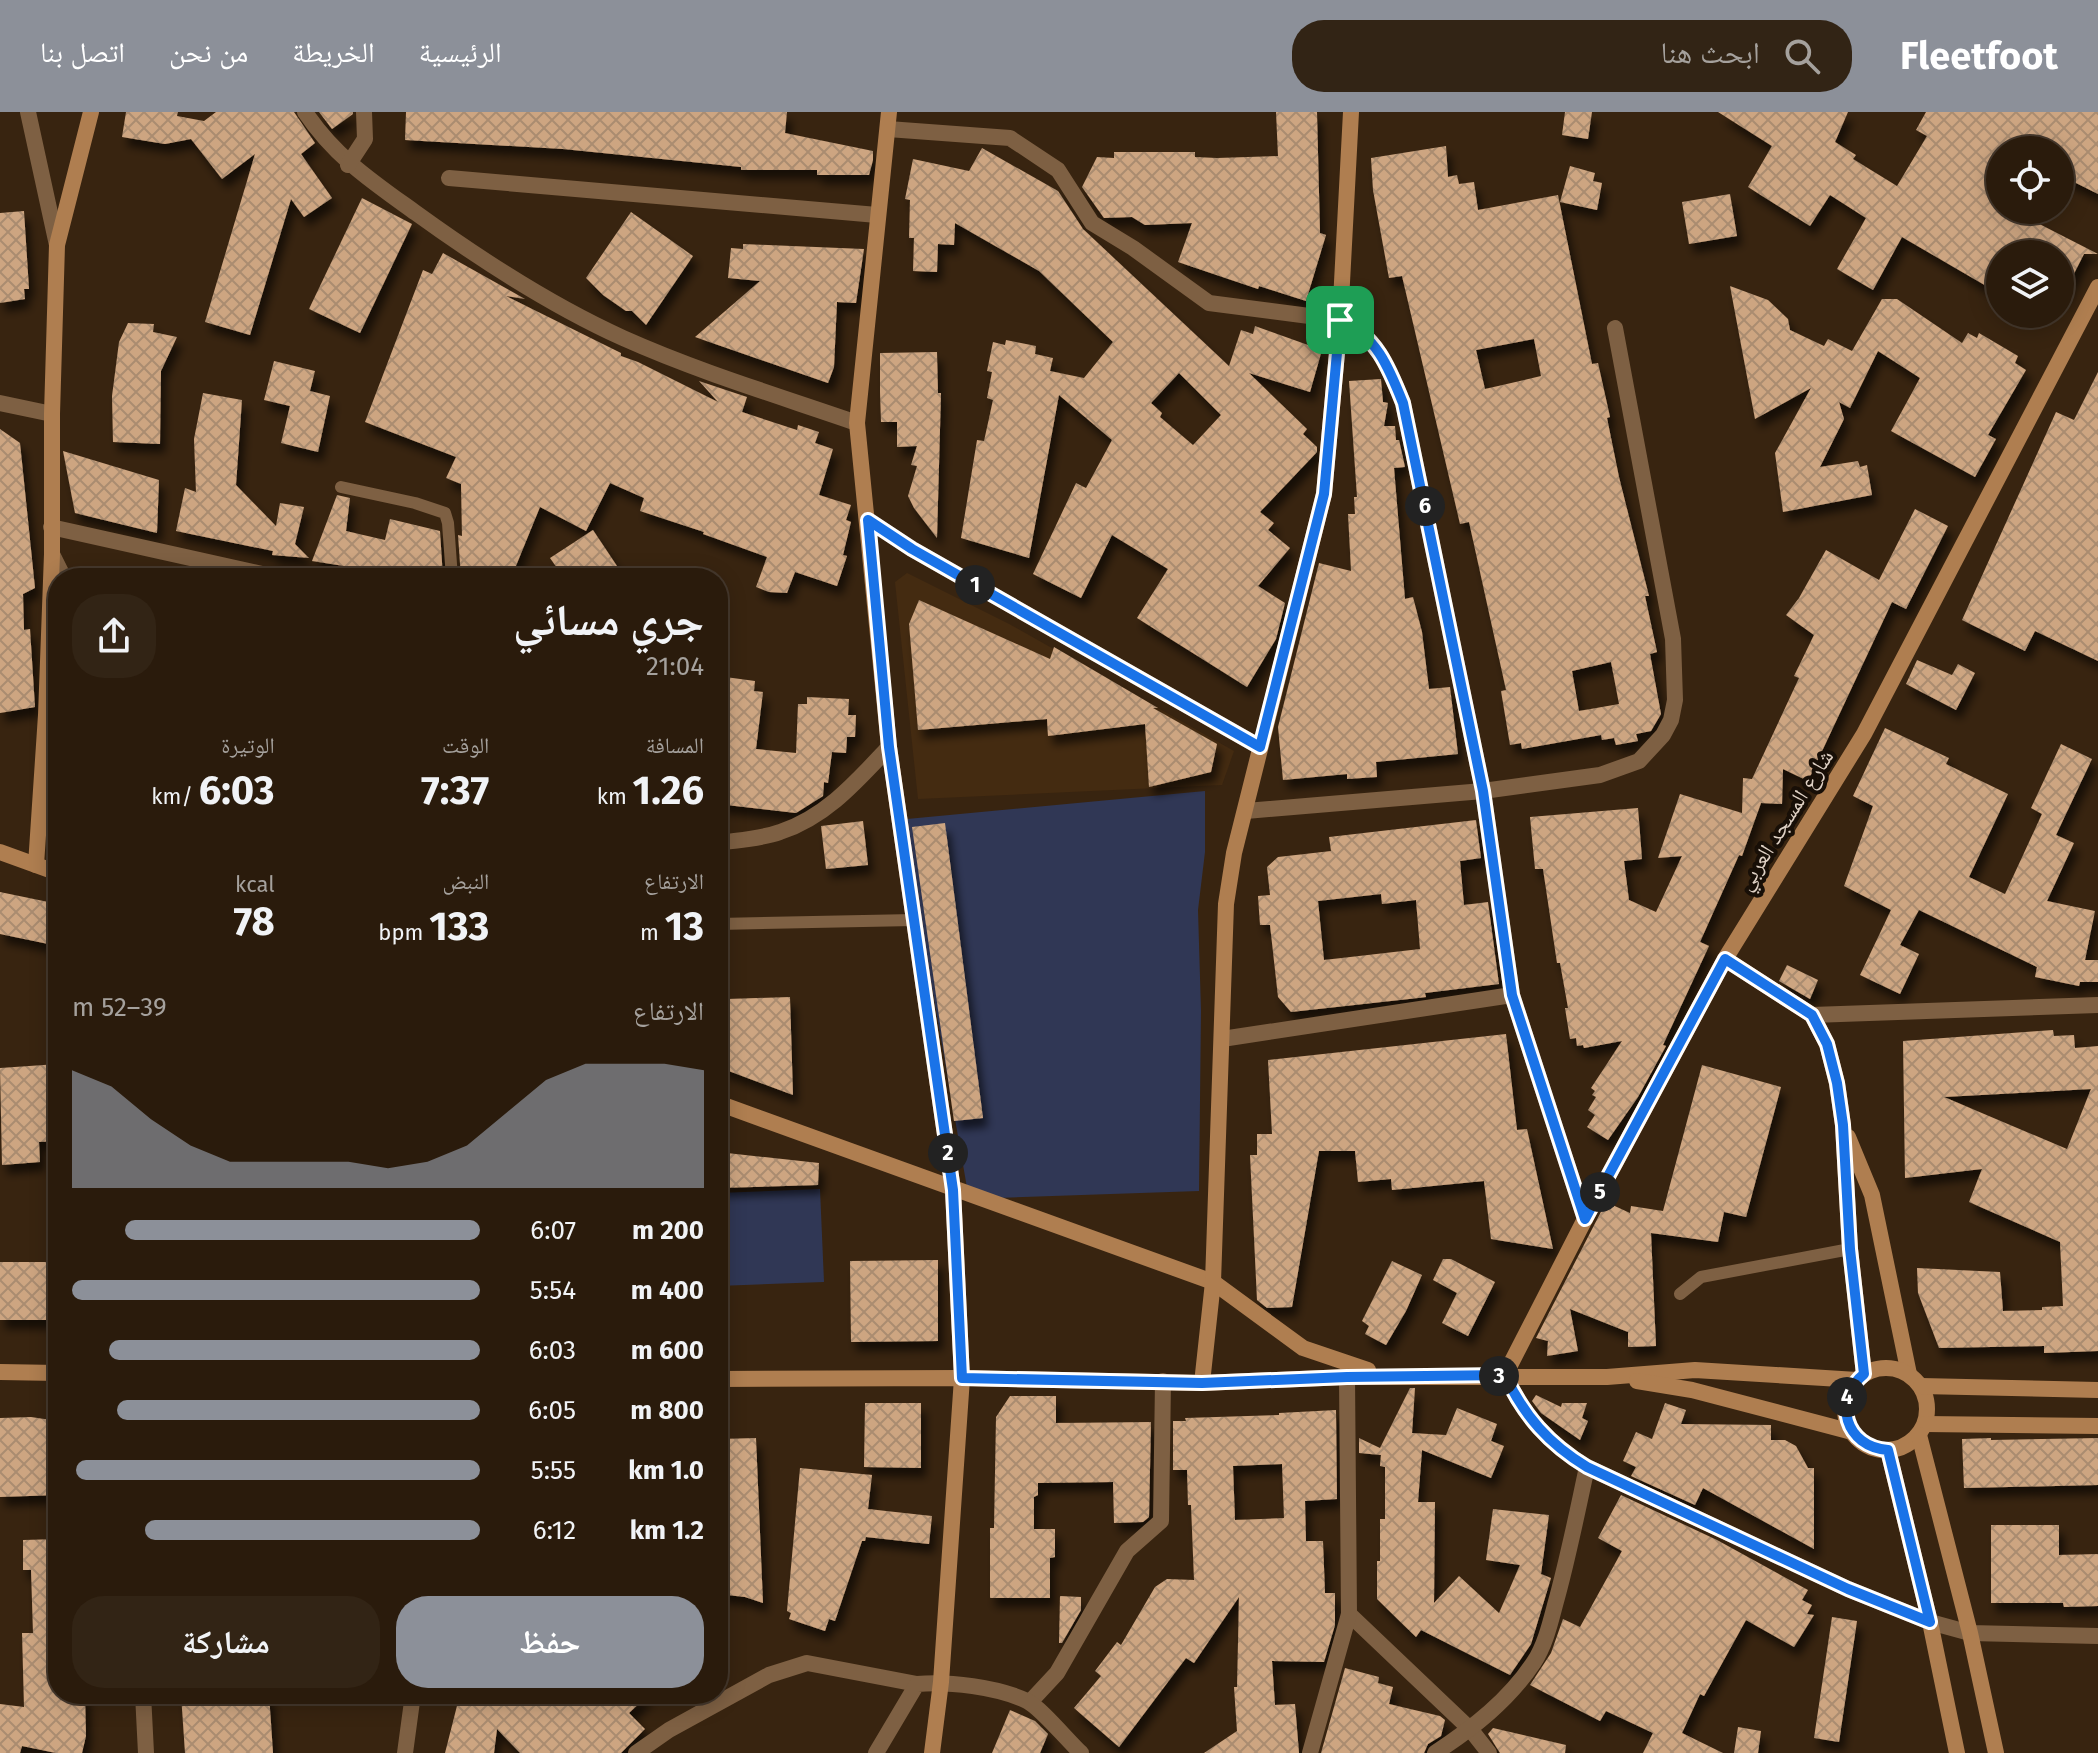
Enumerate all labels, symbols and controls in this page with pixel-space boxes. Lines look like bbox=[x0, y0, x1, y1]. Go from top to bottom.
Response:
search box bbox=[1292, 20, 1852, 92]
text: Fleetfoot bbox=[1900, 33, 2058, 79]
icon: search bbox=[1780, 34, 1824, 78]
text: ابحث هنا bbox=[1661, 35, 1760, 71]
text: اتصل بنا bbox=[40, 36, 125, 69]
text: من نحن bbox=[169, 36, 248, 69]
text: الخريطة bbox=[292, 36, 375, 69]
text: الرئيسية bbox=[419, 36, 502, 69]
map controls bbox=[1986, 136, 2074, 328]
button: locate bbox=[1986, 136, 2074, 224]
button: layers bbox=[1986, 240, 2074, 328]
pin bbox=[1306, 286, 1374, 354]
icon: arrive bbox=[1318, 298, 1362, 342]
pin: 6 bbox=[1405, 486, 1445, 526]
text: 6 bbox=[1419, 492, 1431, 519]
pin: 1 bbox=[955, 565, 995, 605]
text: 1 bbox=[970, 571, 980, 598]
button: share bbox=[72, 594, 156, 678]
text: جري مسائي bbox=[513, 594, 704, 647]
text: 21:04 bbox=[646, 651, 704, 682]
text: الوتيرة bbox=[221, 732, 275, 759]
text: الوقت bbox=[442, 732, 489, 759]
text: المسافة bbox=[646, 732, 704, 759]
street label: شارع المسجد العربي bbox=[1731, 744, 1842, 897]
text: 6:03 bbox=[199, 767, 275, 815]
text: 7:37 bbox=[421, 767, 489, 815]
text: 1.26 bbox=[633, 767, 704, 815]
text: /km bbox=[151, 783, 199, 810]
text: km bbox=[597, 783, 633, 810]
text: النبض bbox=[442, 868, 489, 895]
text: الارتفاع bbox=[644, 868, 704, 895]
text: kcal bbox=[235, 871, 275, 898]
text: 78 bbox=[233, 898, 275, 946]
text: 133 bbox=[429, 903, 489, 951]
text: 13 bbox=[665, 903, 704, 951]
text: bpm bbox=[378, 919, 429, 946]
text: m bbox=[640, 919, 665, 946]
text: 39–52 m bbox=[72, 992, 167, 1023]
text: الارتفاع bbox=[633, 996, 704, 1027]
pin: 2 bbox=[928, 1133, 968, 1173]
text: 2 bbox=[942, 1139, 954, 1166]
pin: 5 bbox=[1580, 1172, 1620, 1212]
text: 5 bbox=[1594, 1178, 1606, 1205]
text: 6:07 bbox=[530, 1215, 576, 1246]
text: 200 m bbox=[632, 1215, 704, 1246]
text: 5:54 bbox=[530, 1275, 576, 1306]
text: 400 m bbox=[631, 1275, 704, 1306]
text: 6:03 bbox=[529, 1335, 576, 1366]
text: 600 m bbox=[631, 1335, 704, 1366]
pin: 3 bbox=[1479, 1356, 1519, 1396]
text: 3 bbox=[1493, 1362, 1505, 1389]
pin: 4 bbox=[1827, 1377, 1867, 1417]
text: 4 bbox=[1841, 1383, 1853, 1410]
text: 6:05 bbox=[528, 1395, 576, 1426]
text: 800 m bbox=[630, 1395, 704, 1426]
text: 5:55 bbox=[531, 1455, 576, 1486]
text: 1.0 km bbox=[628, 1455, 704, 1486]
text: 6:12 bbox=[533, 1515, 576, 1546]
text: 1.2 km bbox=[630, 1515, 704, 1546]
button: مشاركة bbox=[72, 1596, 380, 1688]
button: حفظ bbox=[396, 1596, 704, 1688]

